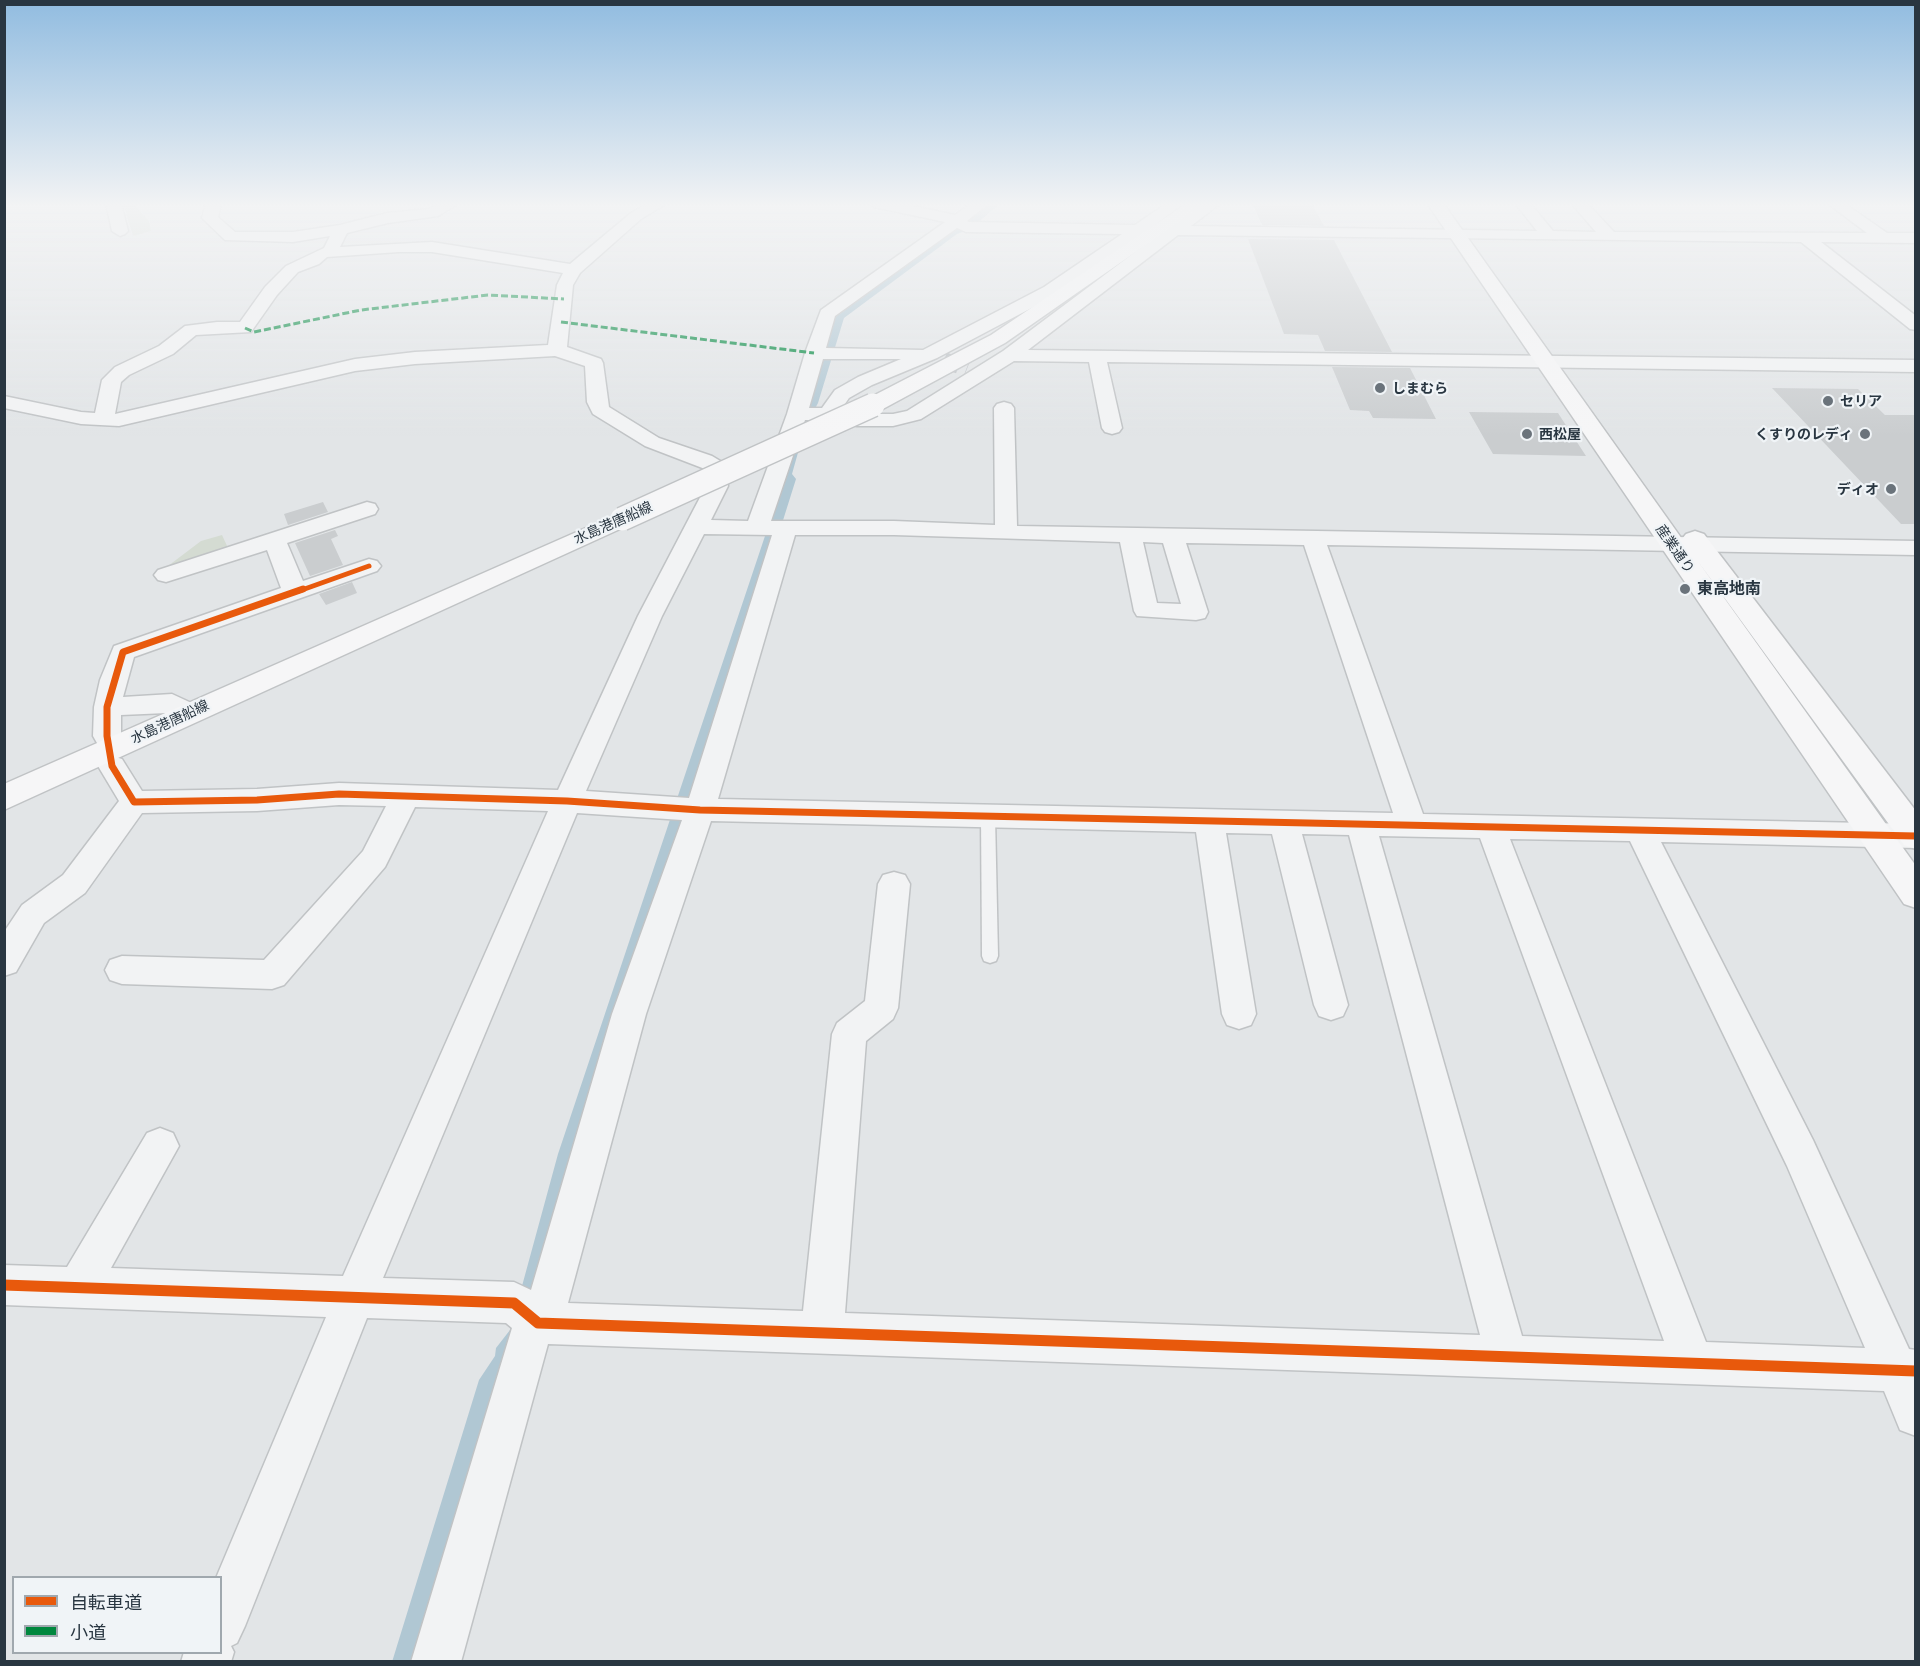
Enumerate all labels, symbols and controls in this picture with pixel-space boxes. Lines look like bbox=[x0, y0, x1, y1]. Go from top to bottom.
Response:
place label: しまむら bbox=[1392, 380, 1448, 396]
marker: しまむら bbox=[1373, 381, 1387, 395]
place label: セリア bbox=[1840, 393, 1882, 409]
marker: セリア bbox=[1821, 394, 1835, 408]
place label: 西松屋 bbox=[1539, 426, 1581, 442]
place label: くすりのレディ bbox=[1755, 426, 1853, 442]
marker: 西松屋 bbox=[1520, 427, 1534, 441]
marker: くすりのレディ bbox=[1858, 427, 1872, 441]
place label: ディオ bbox=[1837, 481, 1879, 497]
marker: ディオ bbox=[1884, 482, 1898, 496]
street label: 水島港唐船線 bbox=[571, 498, 655, 548]
street label: 産業通り bbox=[1652, 521, 1698, 577]
place label: 東高地南 bbox=[1697, 579, 1761, 599]
marker: 東高地南 bbox=[1678, 582, 1692, 596]
street label: 水島港唐船線 bbox=[128, 697, 212, 747]
legend bbox=[12, 1576, 222, 1654]
text: 自転車道 bbox=[70, 1591, 142, 1613]
text: 小道 bbox=[70, 1621, 106, 1643]

